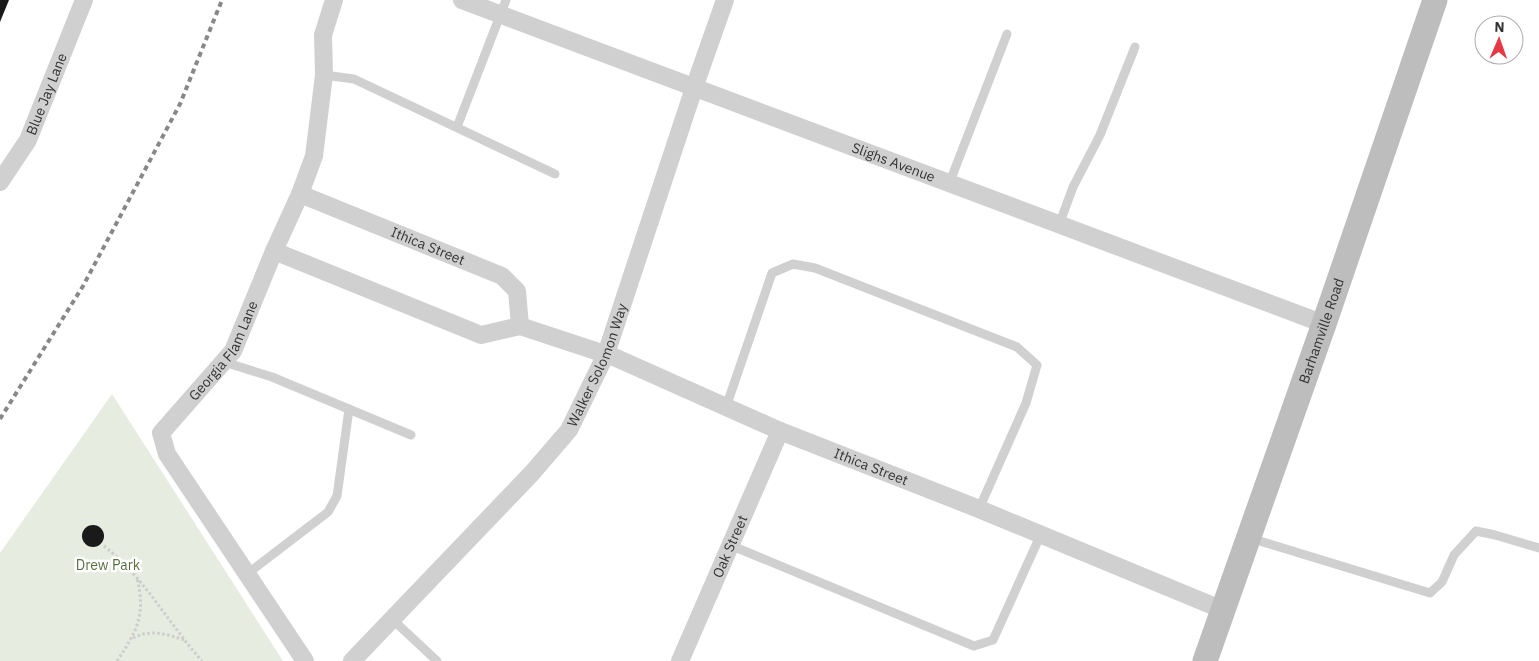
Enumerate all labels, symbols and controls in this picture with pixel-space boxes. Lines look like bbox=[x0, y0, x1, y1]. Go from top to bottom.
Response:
north arrow bbox=[1474, 15, 1524, 65]
text: N bbox=[1494, 18, 1505, 36]
street label: Blue Jay Lane bbox=[22, 50, 71, 138]
street label: Slighs Avenue bbox=[849, 138, 938, 186]
street label: Ithica Street bbox=[388, 223, 468, 269]
street label: Barhamville Road bbox=[1295, 276, 1348, 386]
street label: Georgia Flam Lane bbox=[185, 298, 262, 404]
street label: Walker Solomon Way bbox=[563, 301, 631, 430]
street label: Ithica Street bbox=[831, 444, 911, 489]
street label: Oak Street bbox=[708, 512, 751, 580]
park label: Drew Park bbox=[76, 556, 141, 574]

